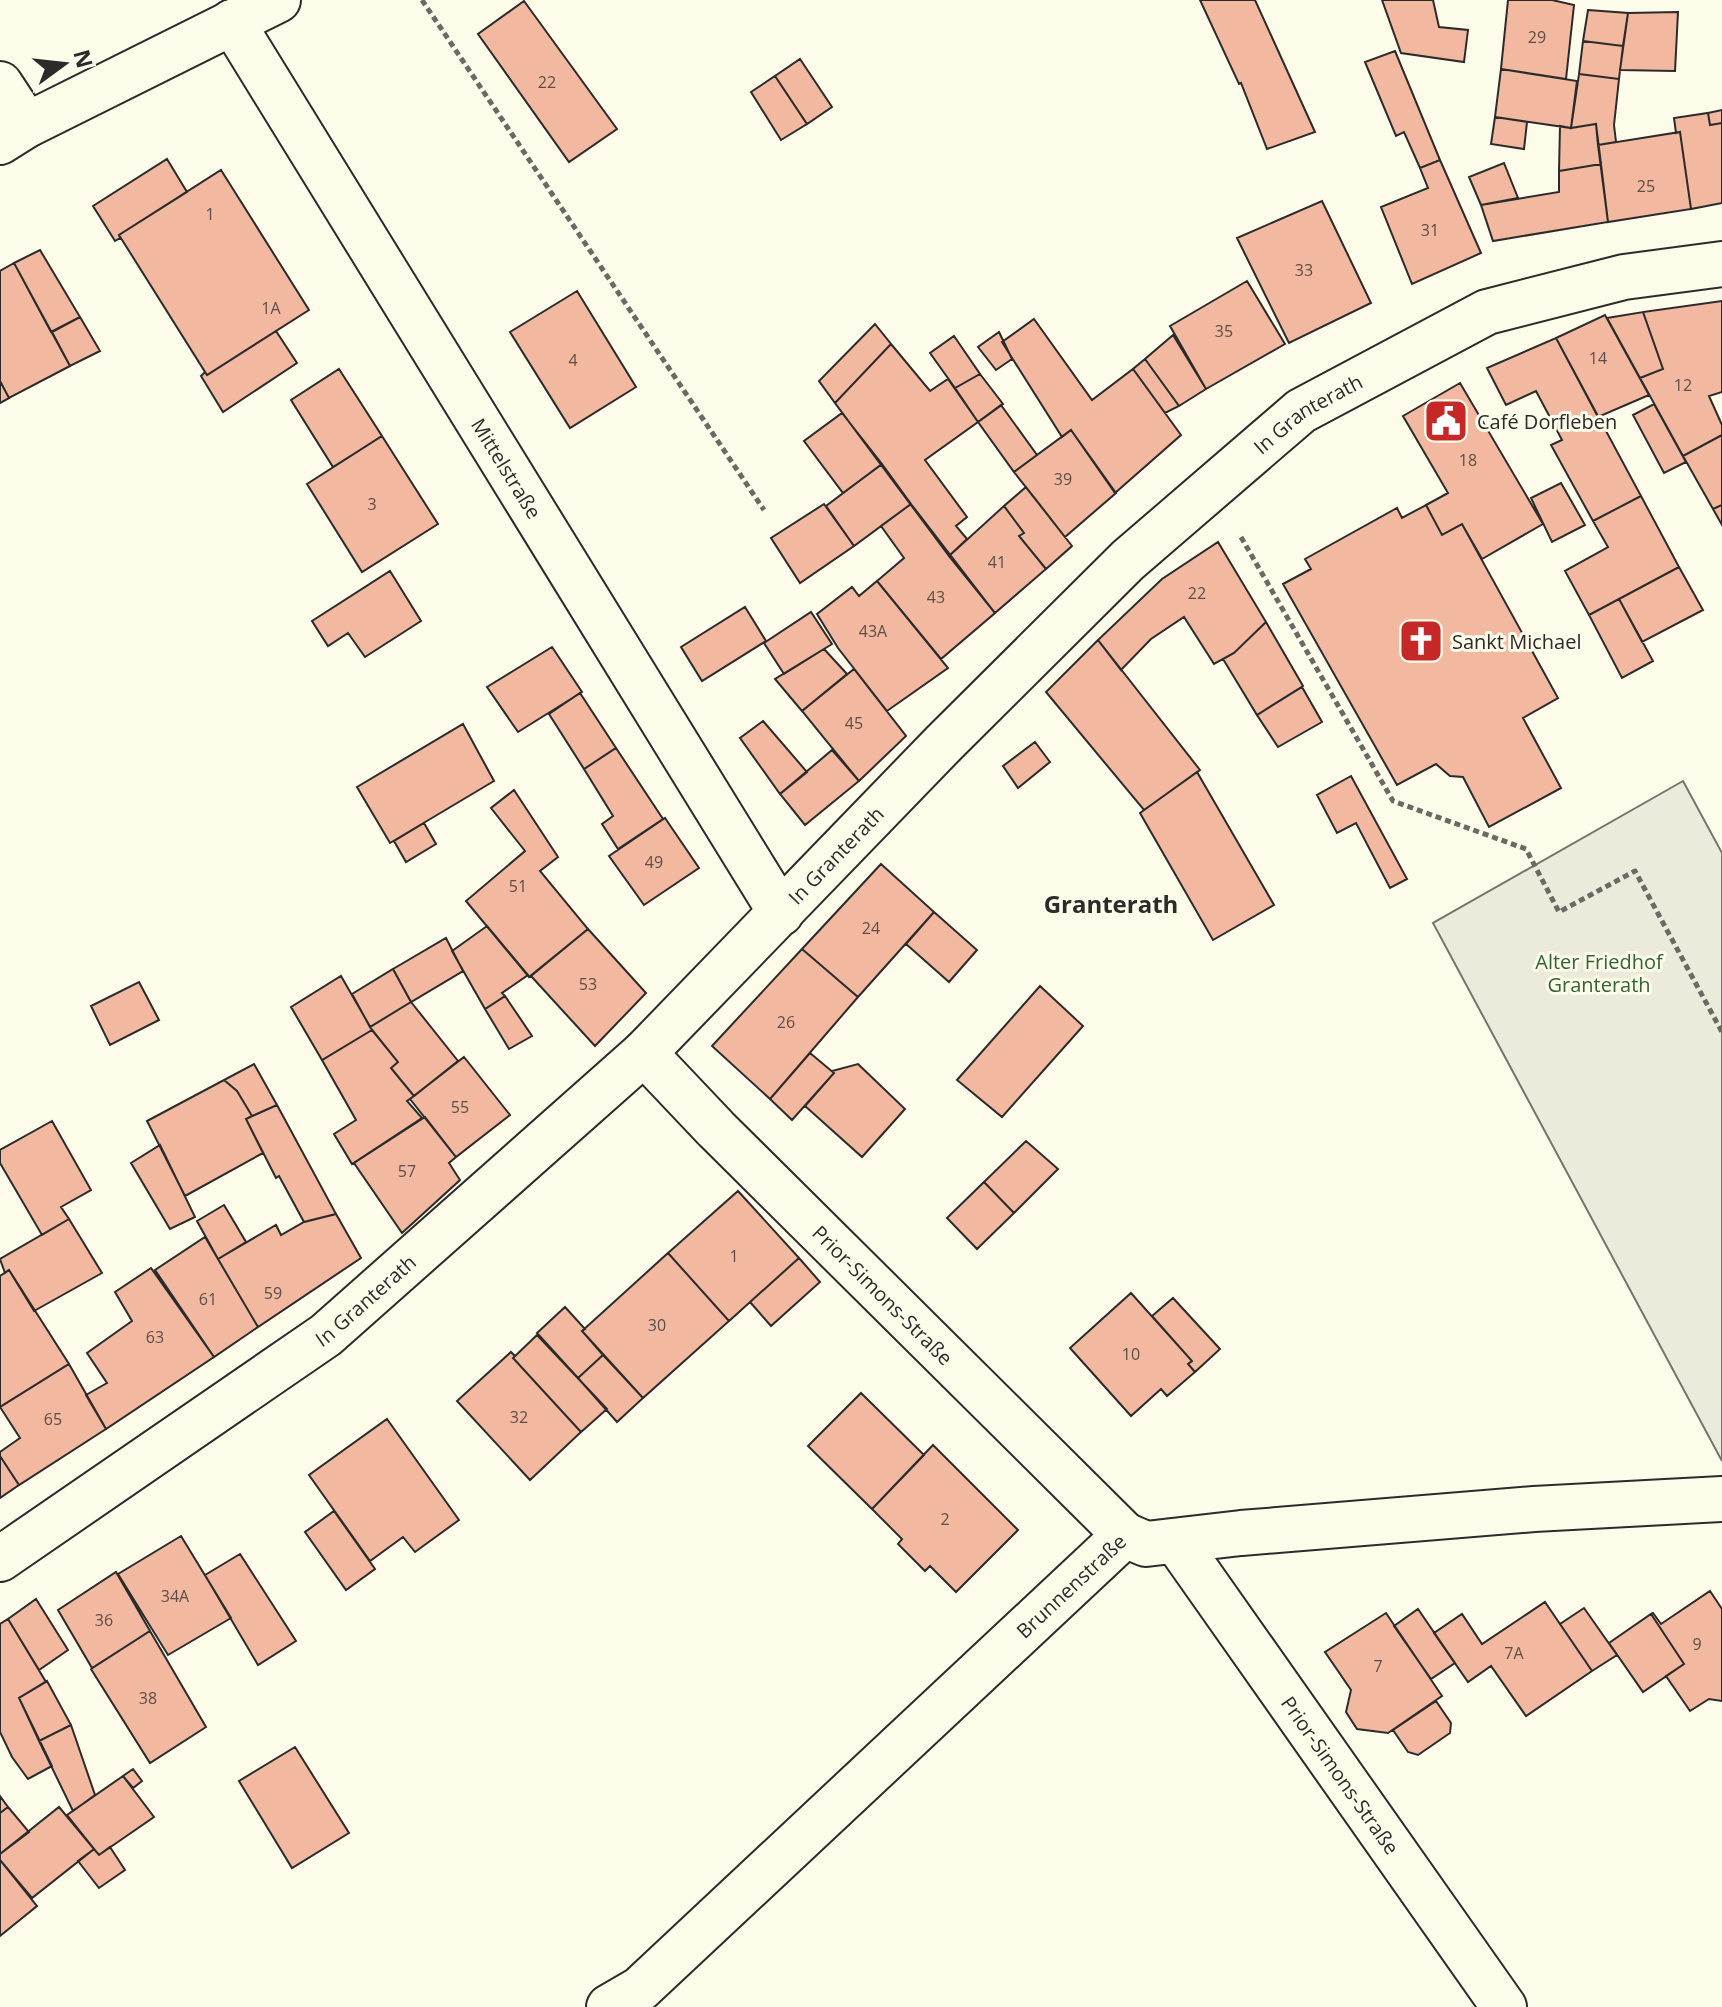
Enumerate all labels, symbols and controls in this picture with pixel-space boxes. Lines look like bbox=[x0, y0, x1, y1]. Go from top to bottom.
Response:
north arrow bbox=[24, 24, 104, 104]
house number: 29 bbox=[1528, 26, 1546, 48]
text: N bbox=[67, 46, 101, 71]
house number: 22 bbox=[538, 71, 556, 93]
house number: 25 bbox=[1637, 175, 1655, 197]
house number: 1 bbox=[205, 203, 215, 225]
house number: 31 bbox=[1421, 219, 1439, 241]
house number: 33 bbox=[1295, 259, 1313, 281]
house number: 1A bbox=[261, 297, 282, 319]
house number: 35 bbox=[1215, 320, 1233, 342]
house number: 14 bbox=[1589, 347, 1607, 369]
house number: 4 bbox=[568, 349, 578, 371]
street label: In Granterath bbox=[1248, 367, 1367, 460]
house number: 12 bbox=[1674, 374, 1692, 396]
public building icon: Café Dorfleben bbox=[1422, 397, 1470, 445]
place label: Café Dorfleben bbox=[1477, 408, 1617, 435]
street label: Mittelstraße bbox=[466, 413, 548, 523]
house number: 18 bbox=[1459, 449, 1477, 471]
house number: 39 bbox=[1054, 468, 1072, 490]
house number: 3 bbox=[367, 493, 377, 515]
house number: 41 bbox=[988, 551, 1006, 573]
house number: 22 bbox=[1188, 582, 1206, 604]
house number: 43 bbox=[927, 586, 945, 608]
church icon: Sankt Michael bbox=[1397, 617, 1445, 665]
house number: 43A bbox=[859, 620, 888, 642]
place label: Sankt Michael bbox=[1452, 628, 1581, 655]
house number: 45 bbox=[845, 712, 863, 734]
street label: In Granterath bbox=[782, 800, 889, 910]
house number: 49 bbox=[645, 851, 663, 873]
house number: 51 bbox=[509, 875, 527, 897]
district label: Granterath bbox=[1044, 887, 1178, 920]
house number: 24 bbox=[862, 917, 880, 939]
park label: Alter Friedhof Granterath bbox=[1535, 948, 1664, 998]
house number: 53 bbox=[579, 973, 597, 995]
house number: 26 bbox=[777, 1011, 795, 1033]
house number: 55 bbox=[451, 1096, 469, 1118]
house number: 57 bbox=[398, 1160, 416, 1182]
street label: Prior-Simons-Straße bbox=[807, 1219, 959, 1371]
house number: 1 bbox=[729, 1245, 739, 1267]
street label: In Granterath bbox=[310, 1248, 421, 1352]
house number: 59 bbox=[264, 1282, 282, 1304]
house number: 61 bbox=[199, 1288, 217, 1310]
house number: 30 bbox=[648, 1314, 666, 1336]
house number: 63 bbox=[146, 1326, 164, 1348]
house number: 10 bbox=[1122, 1343, 1140, 1365]
house number: 32 bbox=[510, 1406, 528, 1428]
house number: 65 bbox=[44, 1408, 62, 1430]
house number: 2 bbox=[940, 1508, 950, 1530]
street label: Brunnenstraße bbox=[1010, 1528, 1132, 1644]
house number: 34A bbox=[161, 1585, 190, 1607]
house number: 36 bbox=[95, 1609, 113, 1631]
house number: 9 bbox=[1692, 1633, 1702, 1655]
house number: 7A bbox=[1504, 1642, 1525, 1664]
house number: 7 bbox=[1373, 1655, 1383, 1677]
house number: 38 bbox=[139, 1687, 157, 1709]
street label: Prior-Simons-Straße bbox=[1276, 1690, 1406, 1859]

